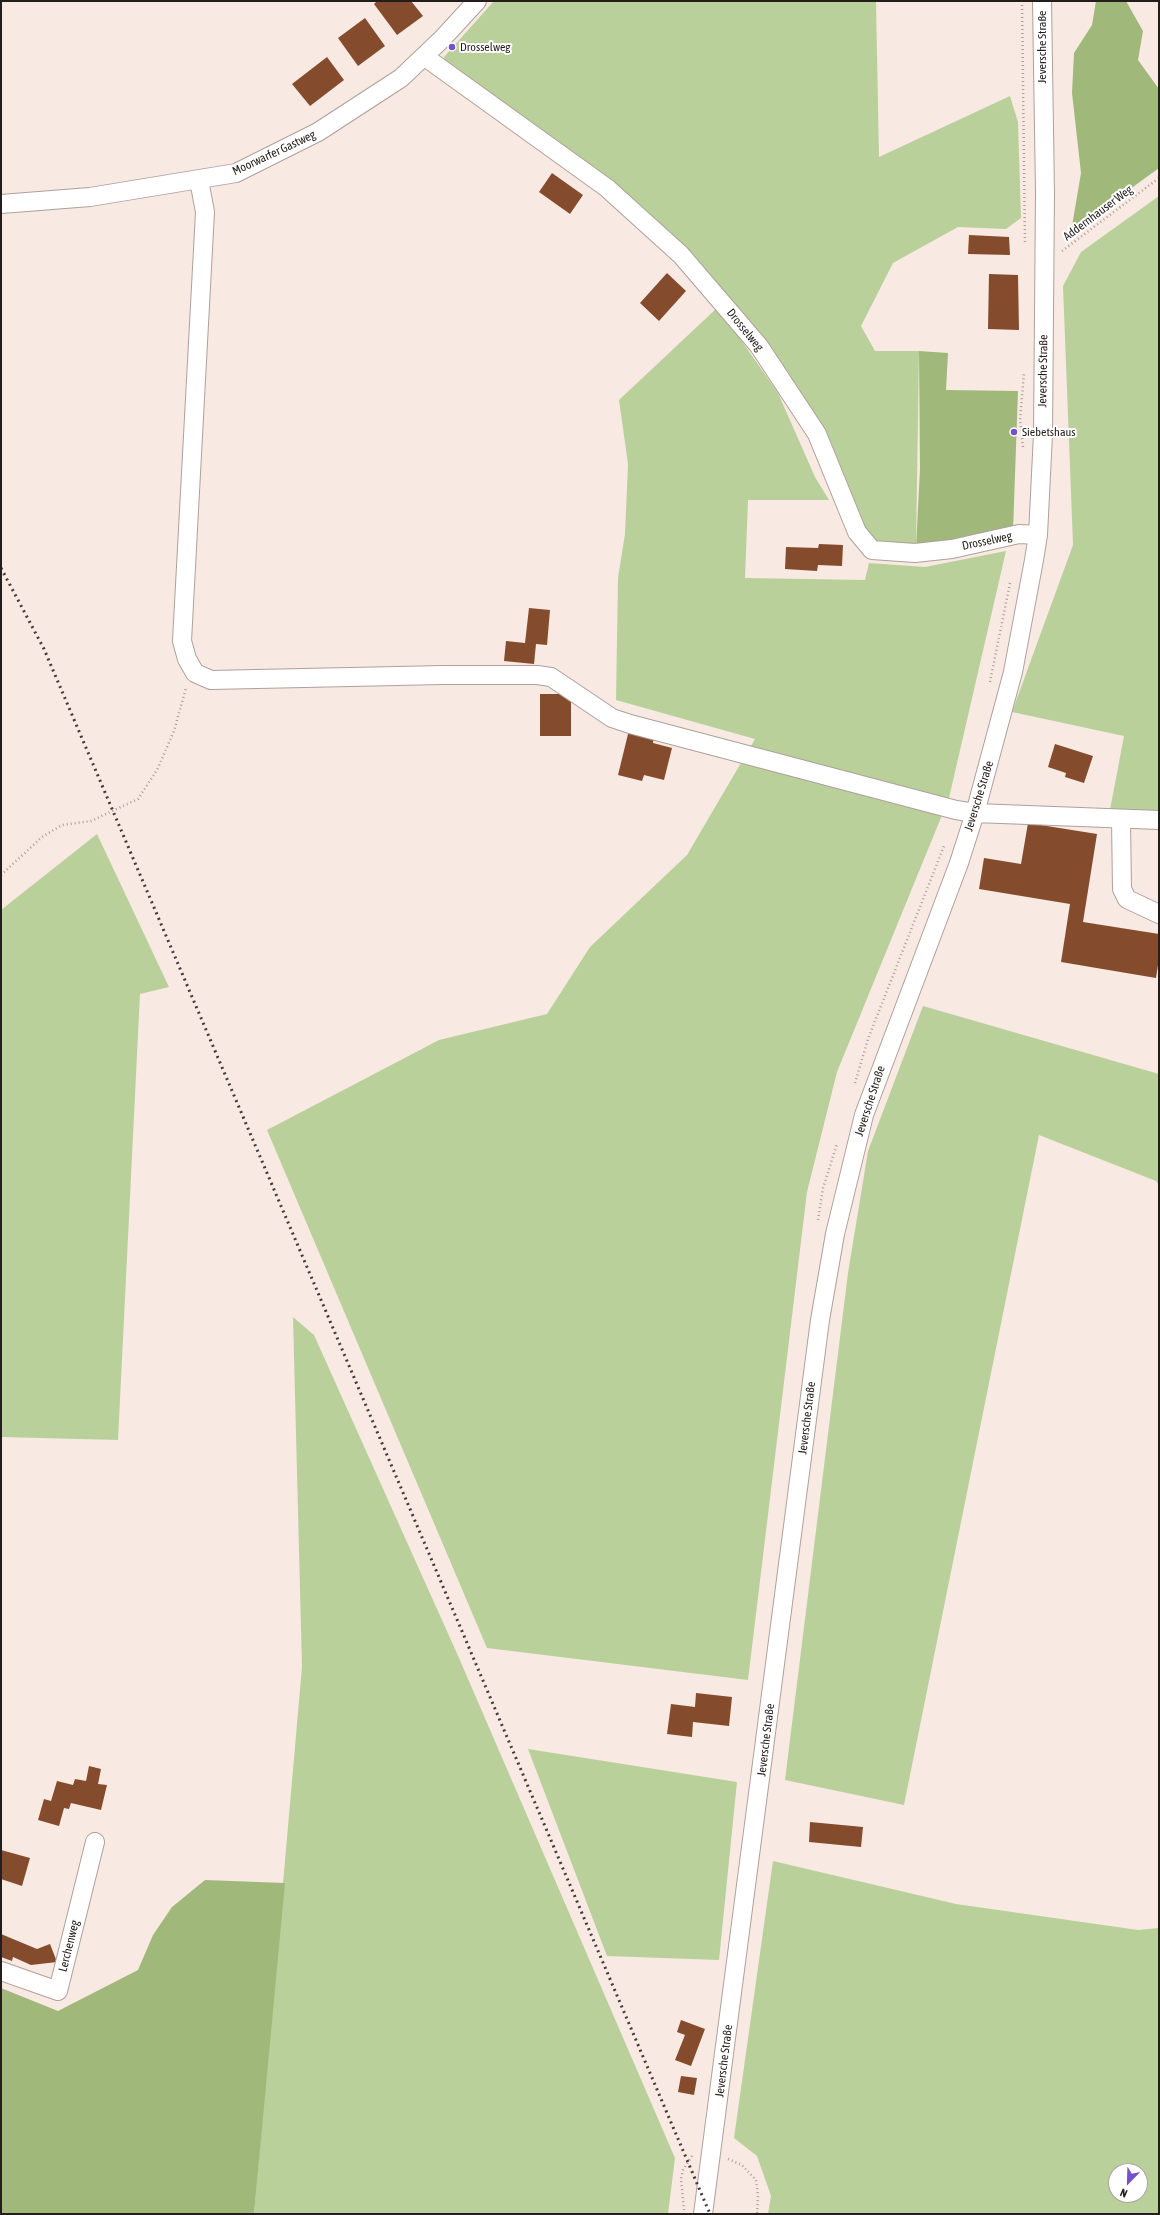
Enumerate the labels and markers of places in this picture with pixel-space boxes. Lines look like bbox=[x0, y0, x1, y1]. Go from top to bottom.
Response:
place label: Drosselweg bbox=[460, 40, 511, 54]
marker: Drosselweg bbox=[447, 42, 457, 52]
place label: Siebetshaus bbox=[1022, 425, 1076, 439]
marker: Siebetshaus bbox=[1009, 427, 1019, 437]

